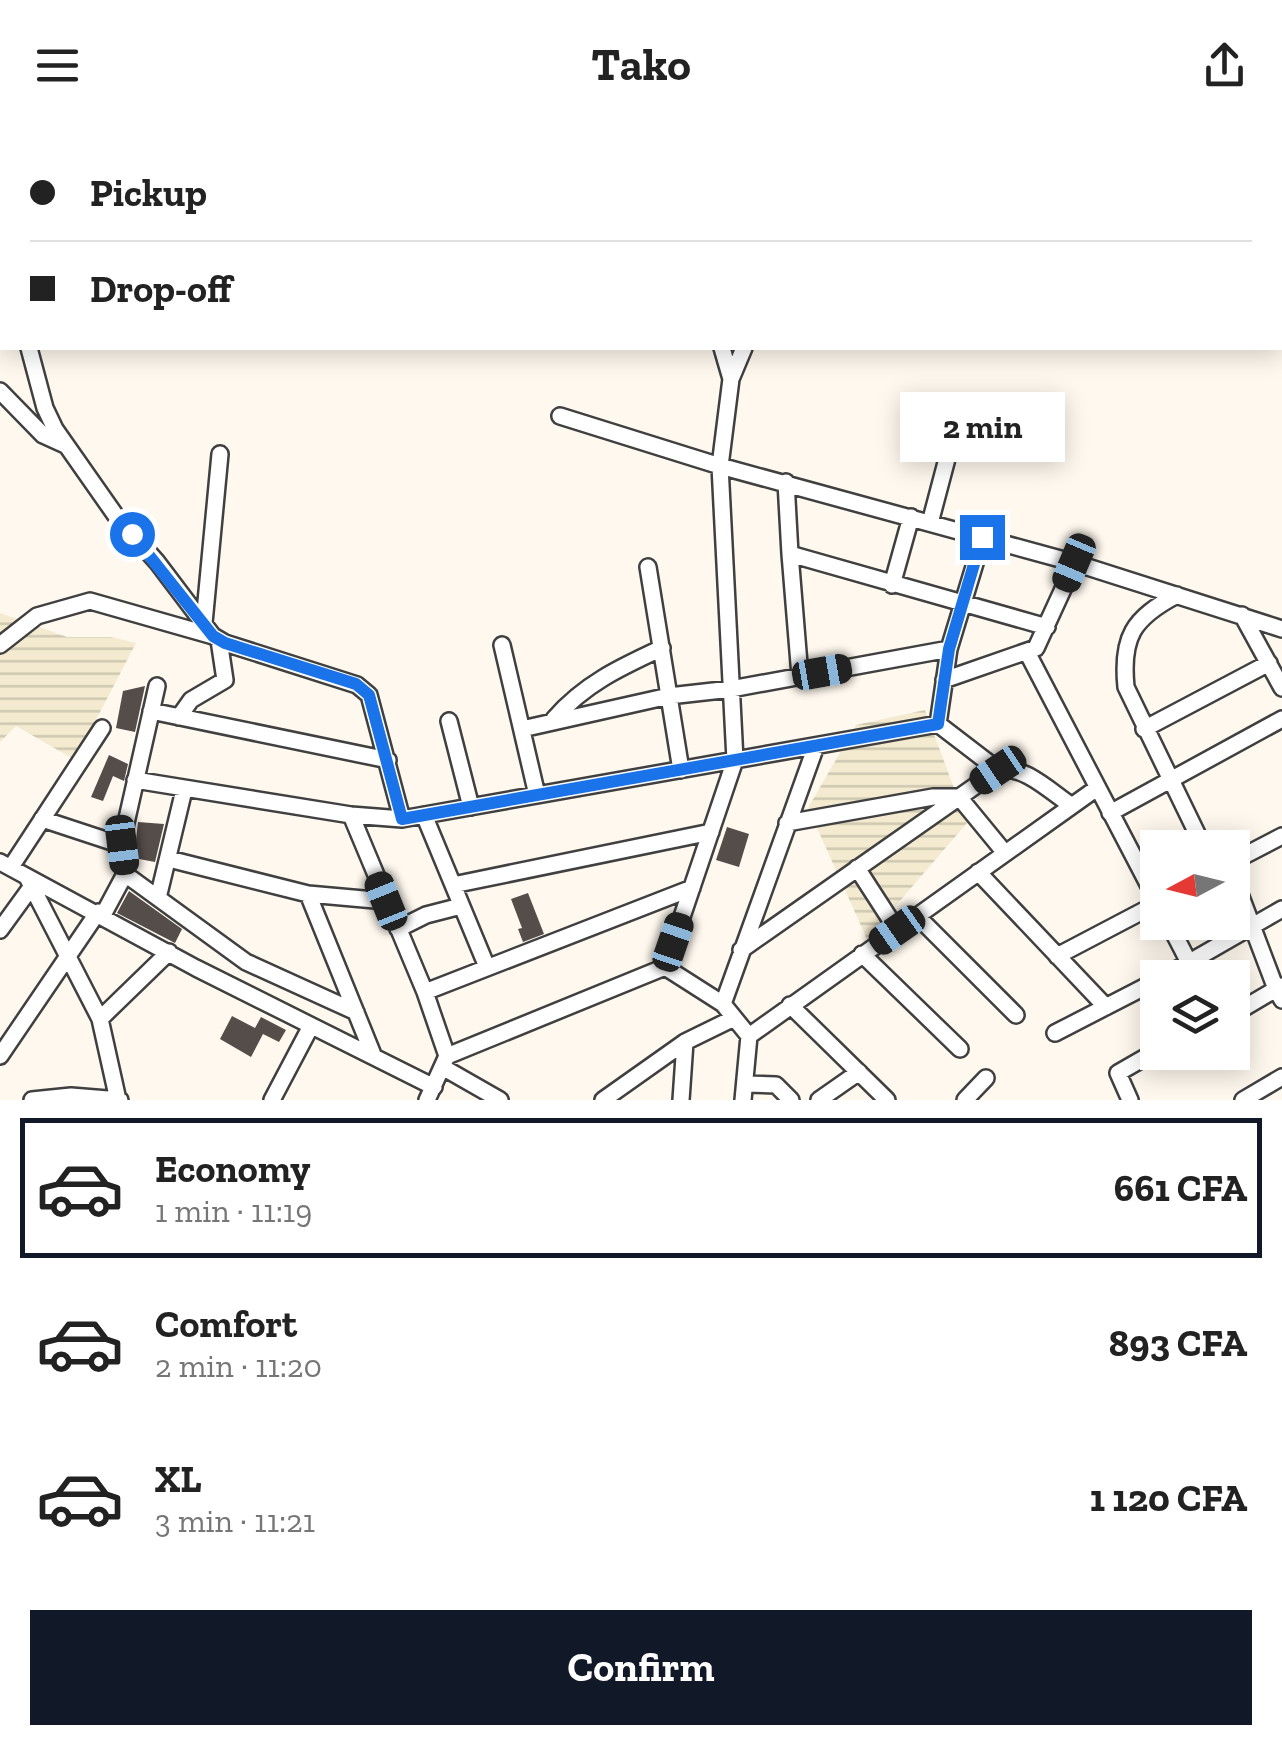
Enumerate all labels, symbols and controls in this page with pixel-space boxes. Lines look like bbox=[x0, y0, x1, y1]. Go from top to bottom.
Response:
icon: menu bbox=[30, 38, 85, 93]
text: Tako bbox=[591, 38, 691, 92]
icon: share bbox=[1197, 38, 1252, 93]
text: Pickup bbox=[90, 170, 207, 216]
text: Drop-off bbox=[90, 266, 231, 312]
callout: 2 min bbox=[900, 392, 1064, 462]
text: 2 min bbox=[943, 408, 1022, 446]
route start bbox=[110, 512, 155, 557]
route end bbox=[960, 515, 1005, 560]
car bbox=[1048, 530, 1100, 596]
car bbox=[790, 652, 854, 692]
car bbox=[965, 741, 1031, 799]
car bbox=[103, 813, 141, 877]
north arrow bbox=[1140, 830, 1250, 940]
map controls bbox=[1140, 830, 1250, 1070]
car bbox=[361, 868, 411, 934]
car bbox=[864, 901, 930, 959]
car bbox=[649, 909, 697, 975]
button: layers bbox=[1140, 960, 1250, 1070]
icon: car bbox=[35, 1143, 125, 1233]
text: Economy bbox=[155, 1146, 310, 1192]
text: 661 CFA bbox=[1114, 1165, 1247, 1211]
text: 1 min · 11:19 bbox=[155, 1192, 312, 1230]
icon: car bbox=[35, 1298, 125, 1388]
text: Comfort bbox=[155, 1301, 297, 1347]
text: 893 CFA bbox=[1109, 1320, 1247, 1366]
text: 2 min · 11:20 bbox=[155, 1347, 322, 1385]
icon: car bbox=[35, 1453, 125, 1543]
text: XL bbox=[155, 1456, 202, 1502]
text: 1 120 CFA bbox=[1090, 1475, 1247, 1521]
text: 3 min · 11:21 bbox=[155, 1502, 315, 1540]
button: Confirm bbox=[30, 1610, 1252, 1725]

